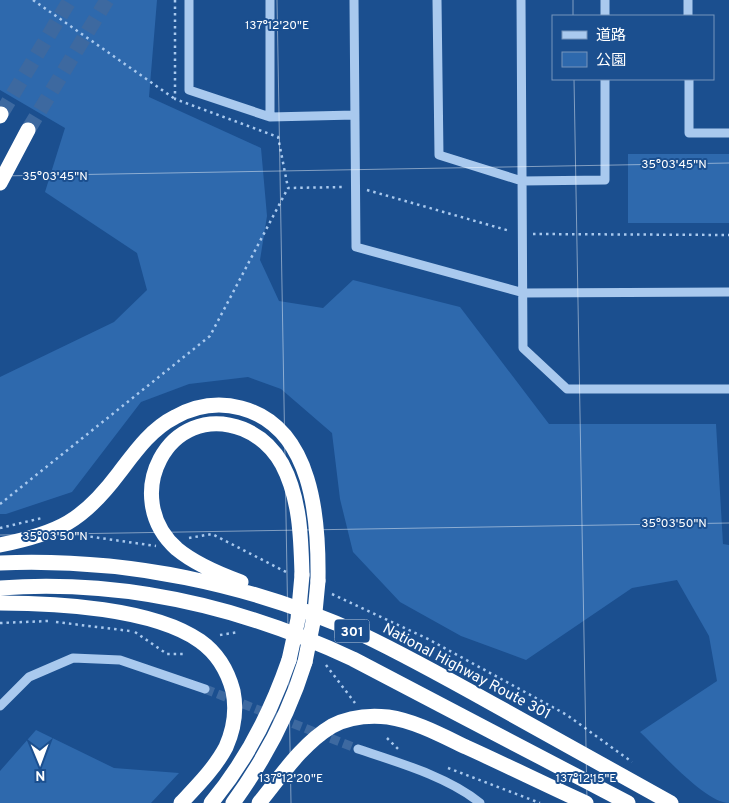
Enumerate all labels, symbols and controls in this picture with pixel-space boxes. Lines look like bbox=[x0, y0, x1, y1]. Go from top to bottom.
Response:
legend bbox=[552, 15, 714, 80]
text: 137°12'20"E bbox=[245, 18, 309, 34]
text: 道路 bbox=[596, 27, 626, 46]
text: 公園 bbox=[596, 52, 626, 71]
text: 35°03'45"N bbox=[641, 157, 707, 173]
text: 35°03'45"N bbox=[22, 169, 88, 185]
text: 35°03'50"N bbox=[641, 516, 707, 532]
text: 35°03'50"N bbox=[22, 529, 88, 545]
road number: 301 bbox=[334, 620, 370, 642]
street label: National Highway Route 301 bbox=[379, 620, 554, 725]
north arrow bbox=[15, 738, 65, 788]
text: N bbox=[35, 766, 45, 783]
text: 137°12'20"E bbox=[259, 771, 323, 787]
text: 137°12'15"E bbox=[555, 771, 617, 787]

